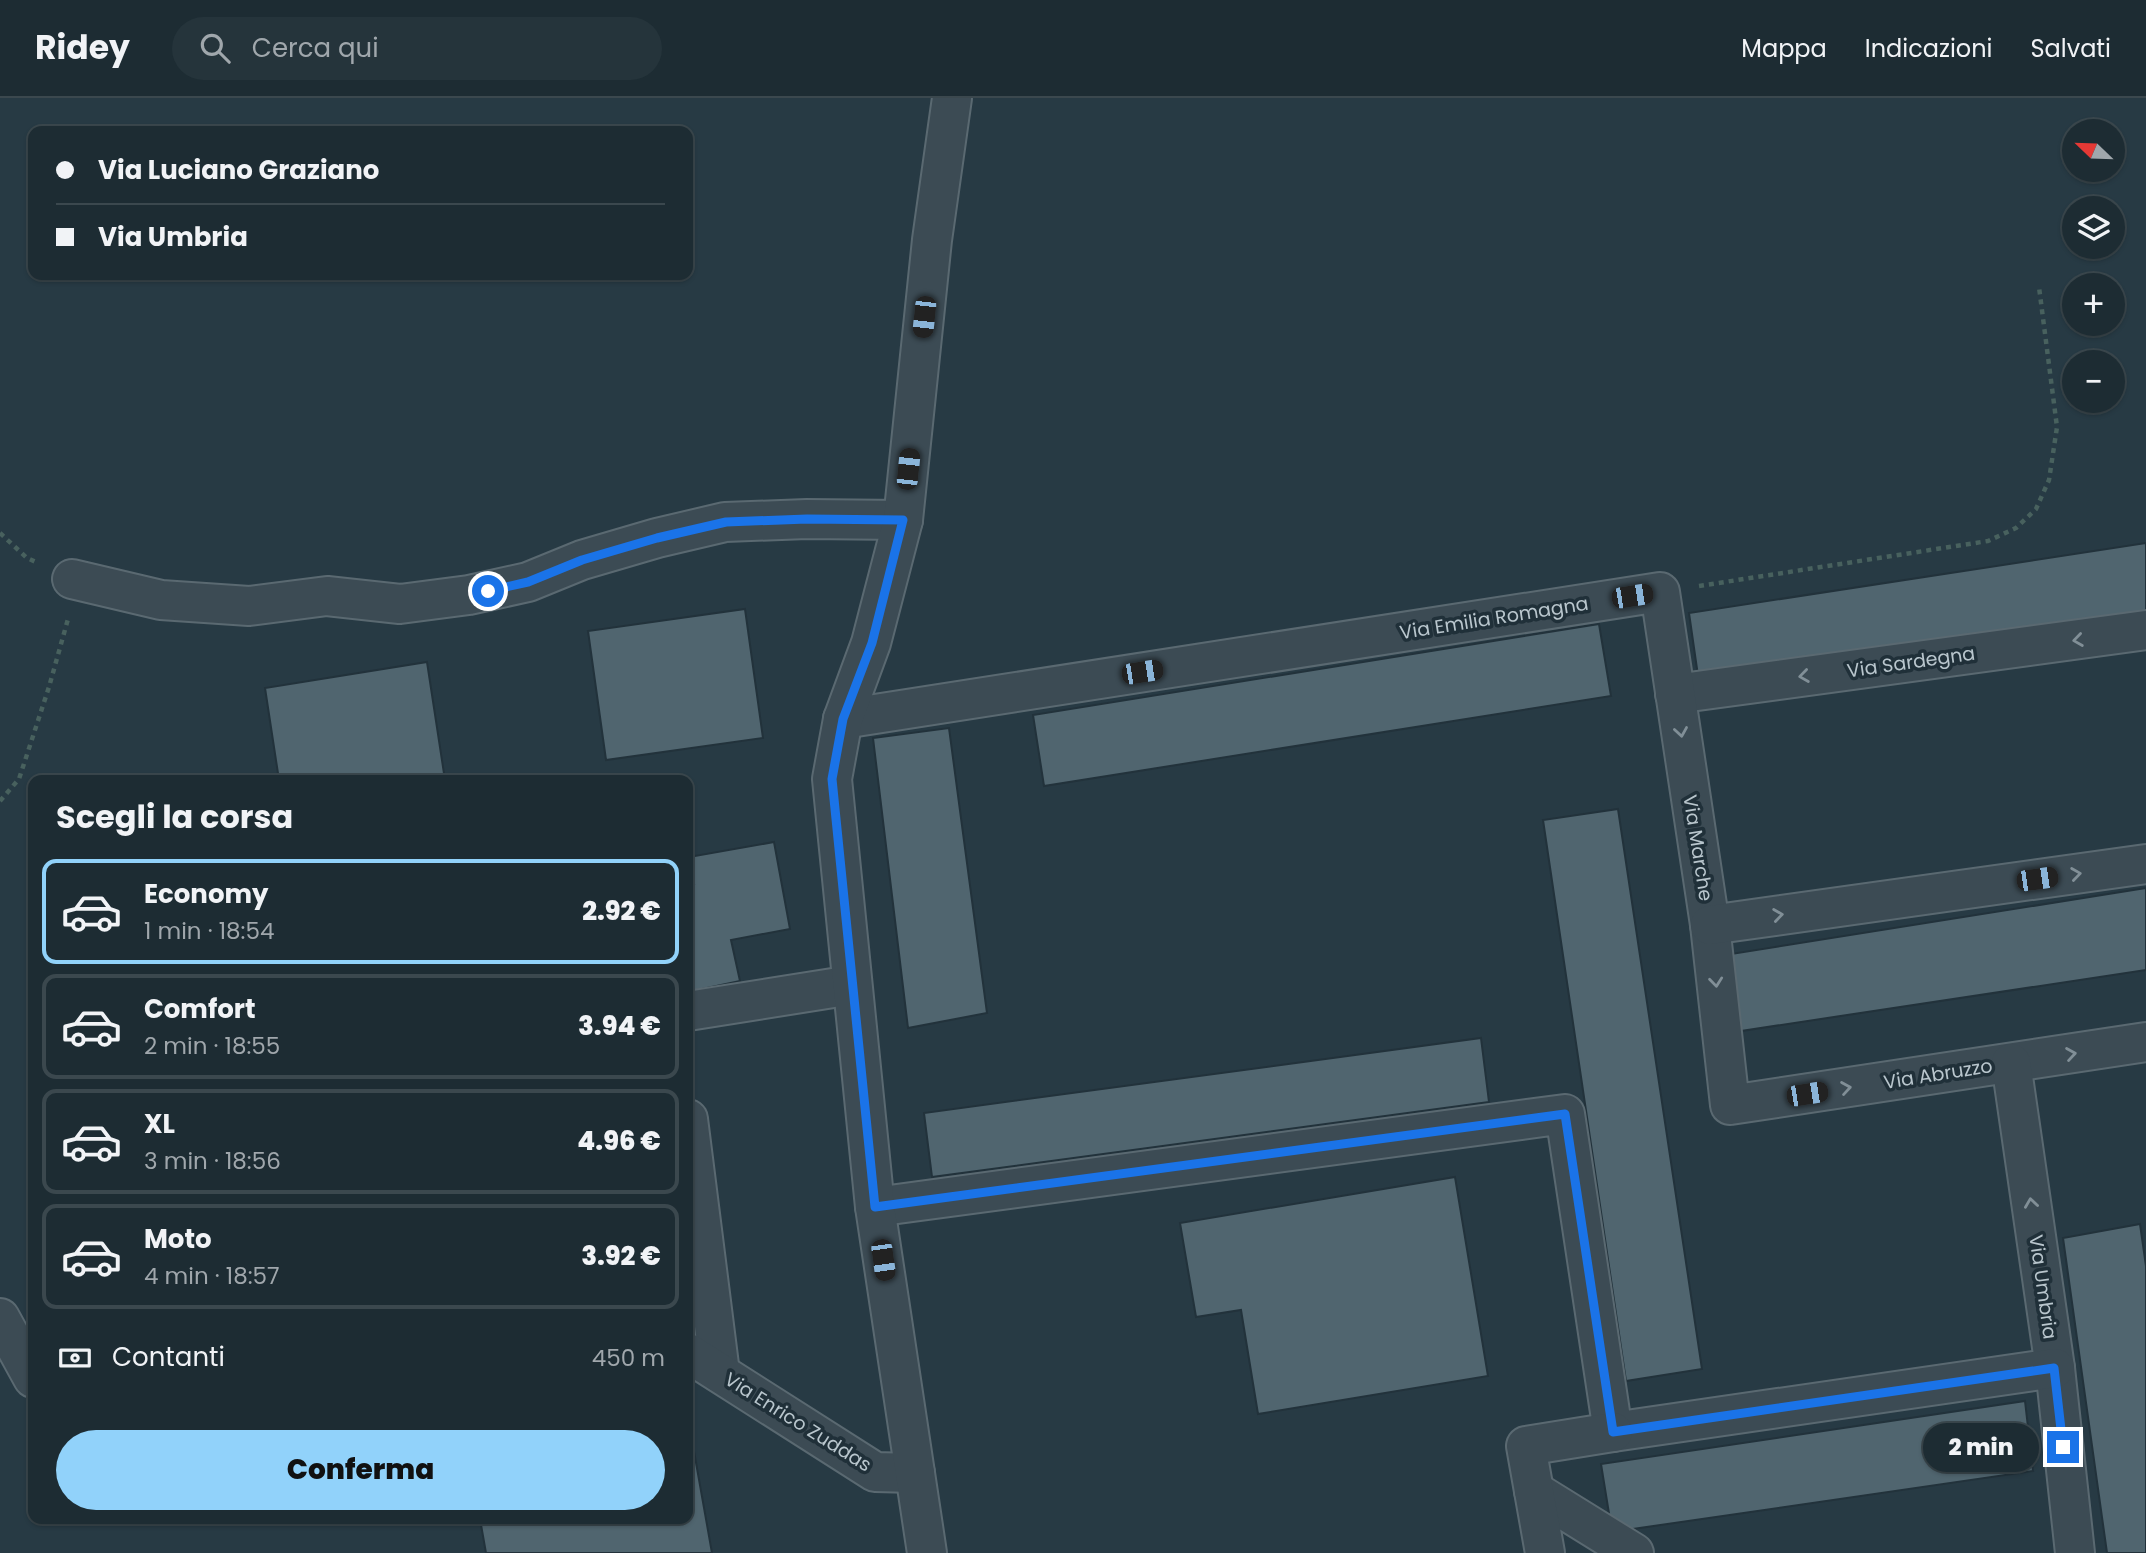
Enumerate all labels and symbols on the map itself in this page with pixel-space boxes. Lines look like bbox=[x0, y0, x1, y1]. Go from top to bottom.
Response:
north arrow bbox=[2062, 119, 2124, 182]
car bbox=[912, 295, 937, 339]
car bbox=[896, 447, 921, 491]
route start bbox=[472, 575, 504, 607]
car bbox=[1610, 582, 1655, 610]
street label: Via Emilia Romagna bbox=[1398, 590, 1590, 646]
one-way arrow bbox=[2073, 632, 2084, 647]
street label: Via Sardegna bbox=[1845, 640, 1977, 684]
car bbox=[1120, 658, 1165, 686]
one-way arrow bbox=[1798, 669, 1810, 684]
one-way arrow bbox=[1673, 726, 1688, 738]
street label: Via Marche bbox=[1676, 793, 1720, 903]
car bbox=[2015, 866, 2060, 892]
one-way arrow bbox=[2070, 866, 2081, 881]
one-way arrow bbox=[1772, 908, 1783, 923]
one-way arrow bbox=[1709, 976, 1724, 987]
one-way arrow bbox=[2065, 1047, 2077, 1062]
street label: Via Abruzzo bbox=[1882, 1052, 1994, 1096]
car bbox=[1785, 1080, 1830, 1108]
one-way arrow bbox=[1840, 1081, 1852, 1096]
one-way arrow bbox=[2024, 1197, 2039, 1209]
street label: Via Umbria bbox=[2022, 1233, 2064, 1341]
car bbox=[870, 1238, 897, 1282]
street label: Via Enrico Zuddas bbox=[719, 1366, 877, 1478]
callout: 2 min bbox=[1923, 1422, 2038, 1472]
route end bbox=[2047, 1431, 2079, 1463]

